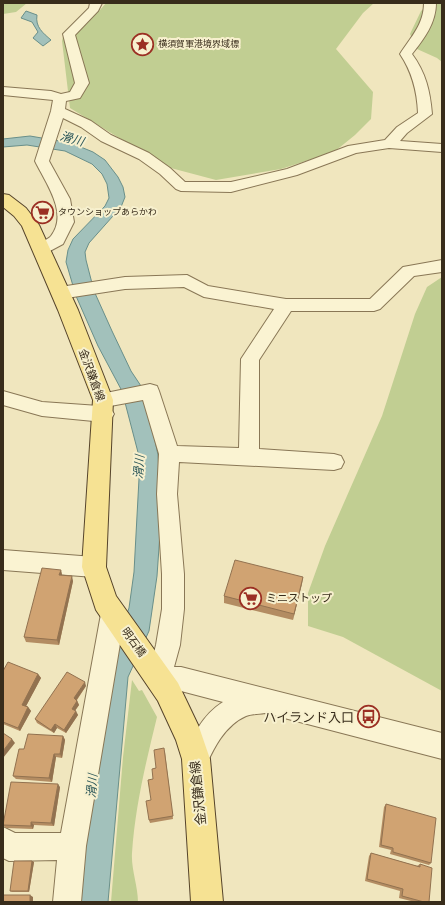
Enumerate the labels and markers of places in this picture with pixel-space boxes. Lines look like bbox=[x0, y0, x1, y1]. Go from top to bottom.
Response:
place icon: 横須賀軍港境界域標 bbox=[130, 31, 156, 57]
place label: 横須賀軍港境界域標 bbox=[158, 39, 239, 49]
supermarket icon: タウンショップあらかわ bbox=[30, 199, 56, 225]
place label: タウンショップあらかわ bbox=[58, 207, 157, 217]
supermarket icon: ミニストップ bbox=[237, 585, 263, 611]
place label: ミニストップ bbox=[266, 592, 332, 604]
bus stop icon: ハイランド入口 bbox=[356, 704, 382, 730]
place label: ハイランド入口 bbox=[263, 710, 354, 725]

